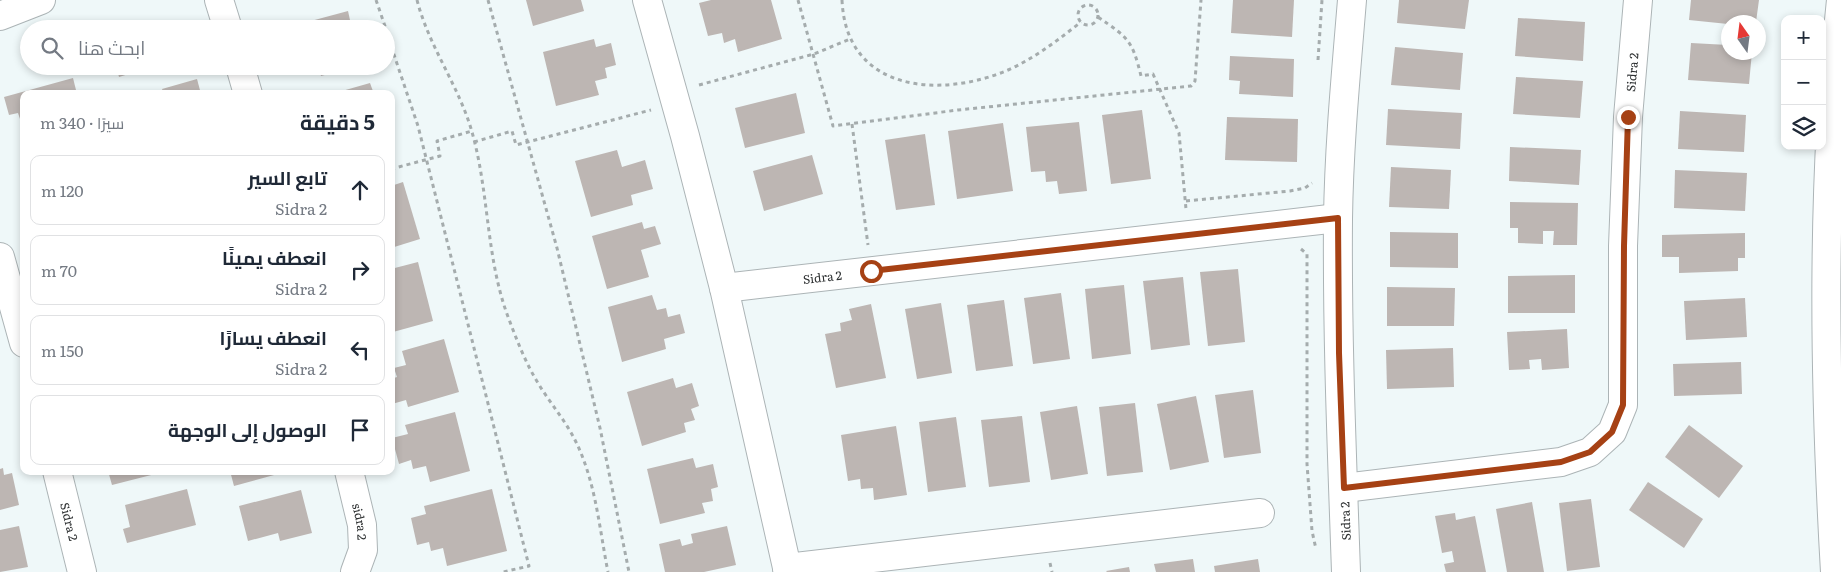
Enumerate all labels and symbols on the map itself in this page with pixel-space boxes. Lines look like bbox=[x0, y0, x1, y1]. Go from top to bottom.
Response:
north arrow bbox=[1721, 15, 1766, 60]
street label: Sidra 2 bbox=[1621, 52, 1642, 93]
route end bbox=[1617, 106, 1640, 129]
route start bbox=[860, 260, 883, 283]
street label: Sidra 2 bbox=[802, 266, 843, 288]
street label: Sidra 2 bbox=[56, 500, 83, 543]
street label: sidra 2 bbox=[348, 501, 372, 541]
street label: Sidra 2 bbox=[1335, 501, 1355, 541]

